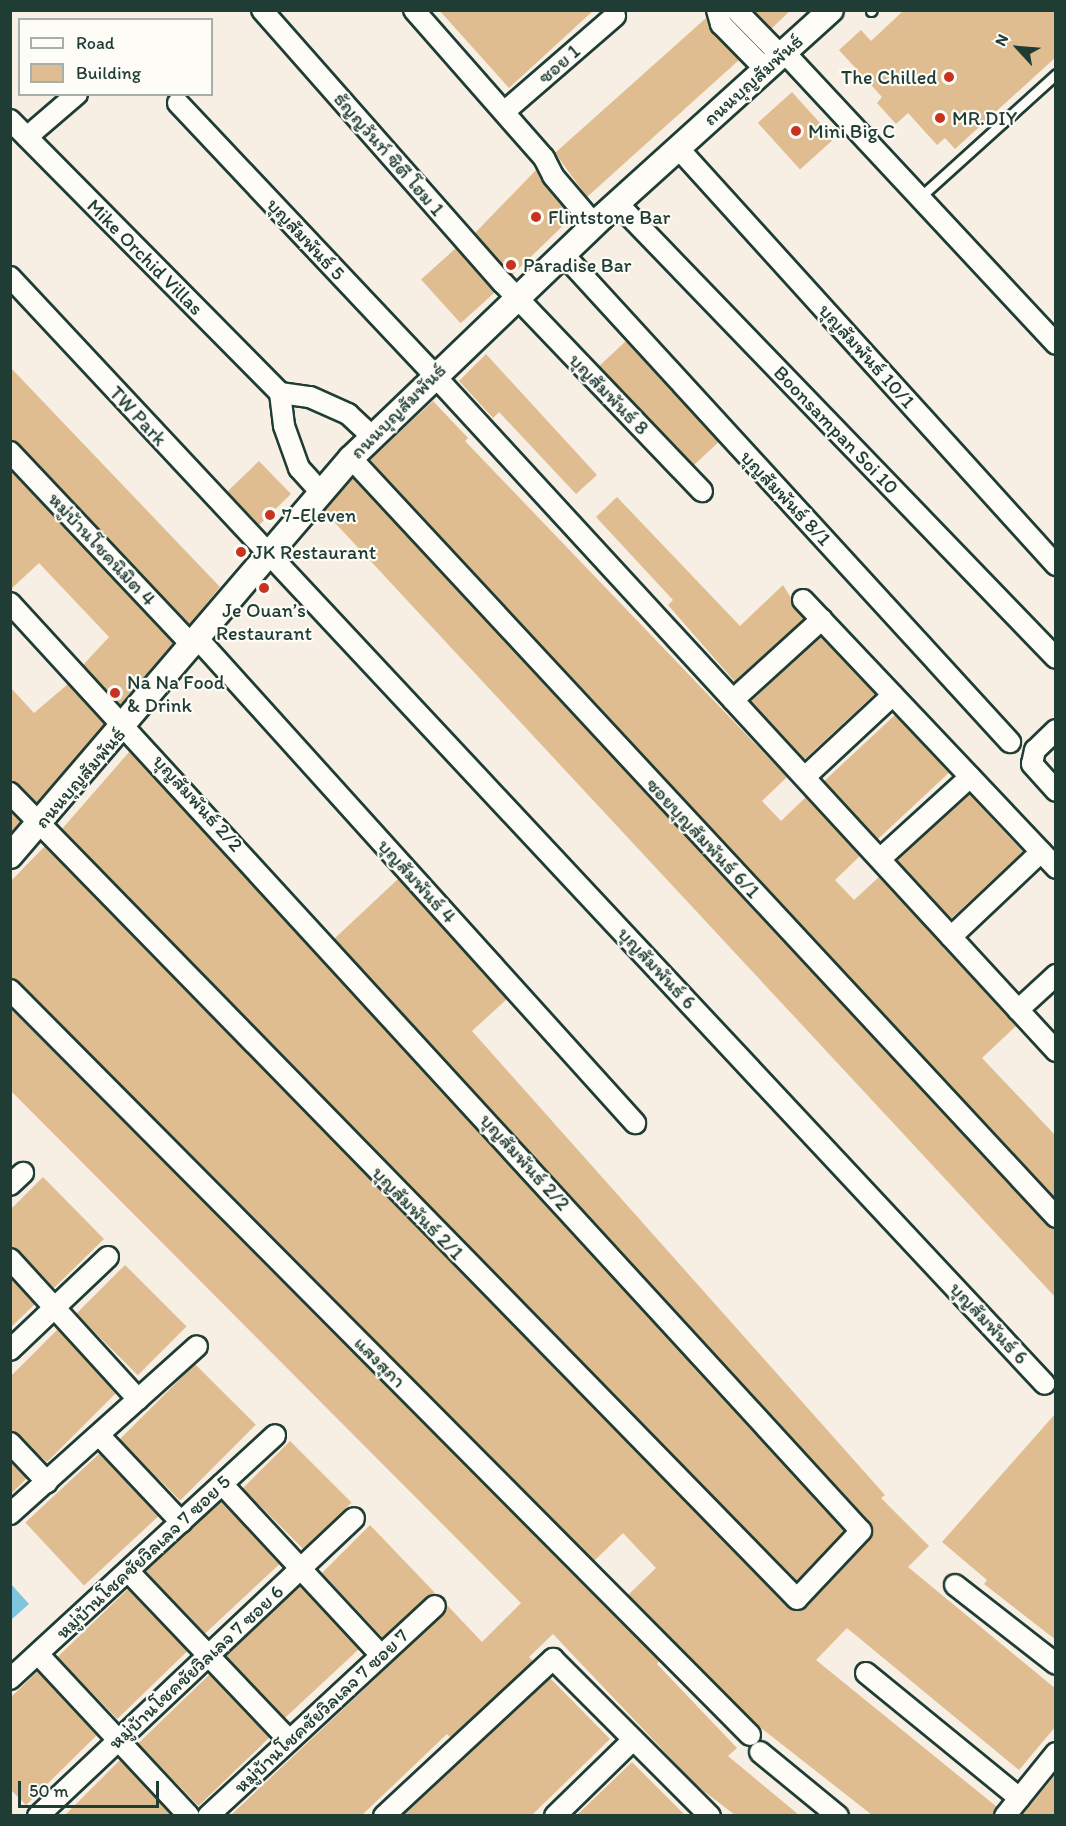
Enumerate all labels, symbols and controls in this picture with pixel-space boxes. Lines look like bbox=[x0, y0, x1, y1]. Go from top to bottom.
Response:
legend bbox=[18, 18, 213, 96]
north arrow bbox=[988, 18, 1048, 78]
street label: ถนนบุญสัมพันธ์ bbox=[698, 29, 808, 131]
text: N bbox=[990, 31, 1012, 49]
text: Road bbox=[76, 32, 115, 54]
street label: ซอย 1 bbox=[533, 39, 585, 89]
text: Building bbox=[76, 62, 141, 84]
place label: The Chilled bbox=[840, 65, 937, 89]
marker: The Chilled bbox=[942, 70, 956, 84]
street label: ธัญญวันท์ ซิตี โฮม 1 bbox=[329, 87, 449, 221]
place label: MR.DIY bbox=[952, 106, 1017, 130]
marker: MR.DIY bbox=[933, 111, 947, 125]
place label: Mini Big C bbox=[808, 119, 895, 143]
marker: Mini Big C bbox=[789, 124, 803, 138]
street label: บุญสัมพันธ์ 5 bbox=[262, 193, 350, 285]
street label: Mike Orchid Villas bbox=[82, 194, 208, 320]
place label: Flintstone Bar bbox=[548, 205, 671, 229]
marker: Flintstone Bar bbox=[529, 210, 543, 224]
place label: Paradise Bar bbox=[523, 253, 632, 277]
marker: Paradise Bar bbox=[504, 258, 518, 272]
street label: บุญสัมพันธ์ 10/1 bbox=[814, 299, 920, 413]
street label: บุญสัมพันธ์ 8 bbox=[564, 348, 654, 440]
street label: ถนนบุญสัมพันธ์ bbox=[345, 358, 451, 464]
street label: Boonsampan Soi 10 bbox=[768, 361, 904, 499]
street label: TW Park bbox=[105, 381, 171, 451]
street label: บุญสัมพันธ์ 8/1 bbox=[736, 445, 836, 551]
street label: หมู่บ้านโชคนิมิต 4 bbox=[43, 487, 161, 611]
place label: 7-Eleven bbox=[282, 503, 356, 527]
marker: 7-Eleven bbox=[263, 508, 277, 522]
place label: JK Restaurant bbox=[253, 540, 376, 564]
marker: JK Restaurant bbox=[234, 545, 248, 559]
marker: Je Ouan’s Restaurant bbox=[257, 581, 271, 595]
place label: Je Ouan’s Restaurant bbox=[216, 598, 312, 645]
place label: Na Na Food & Drink bbox=[127, 670, 225, 717]
marker: Na Na Food & Drink bbox=[108, 686, 122, 700]
street label: ถนนบุญสัมพันธ์ bbox=[30, 723, 130, 833]
street label: บุญสัมพันธ์ 2/2 bbox=[148, 749, 248, 857]
street label: ซอยบุญสัมพันธ์ 6/1 bbox=[641, 773, 765, 903]
street label: บุญสัมพันธ์ 4 bbox=[373, 834, 461, 928]
street label: บุญสัมพันธ์ 6 bbox=[613, 922, 701, 1014]
street label: บุญสัมพันธ์ 2/2 bbox=[475, 1108, 575, 1216]
street label: บุญสัมพันธ์ 2/1 bbox=[367, 1161, 469, 1265]
street label: บุญสัมพันธ์ 6 bbox=[945, 1277, 1033, 1369]
street label: แสงสุภา bbox=[349, 1331, 411, 1393]
street label: หมู่บ้านโชคชัยวิลเลจ 7 ซอย 5 bbox=[51, 1470, 235, 1644]
street label: หมู่บ้านโชคชัยวิลเลจ 7 ซอย 6 bbox=[103, 1580, 289, 1754]
street label: หมู่บ้านโชคชัยวิลเลจ 7 ซอย 7 bbox=[229, 1624, 413, 1798]
scale bar bbox=[21, 1769, 162, 1807]
text: 50 m bbox=[29, 1780, 69, 1802]

